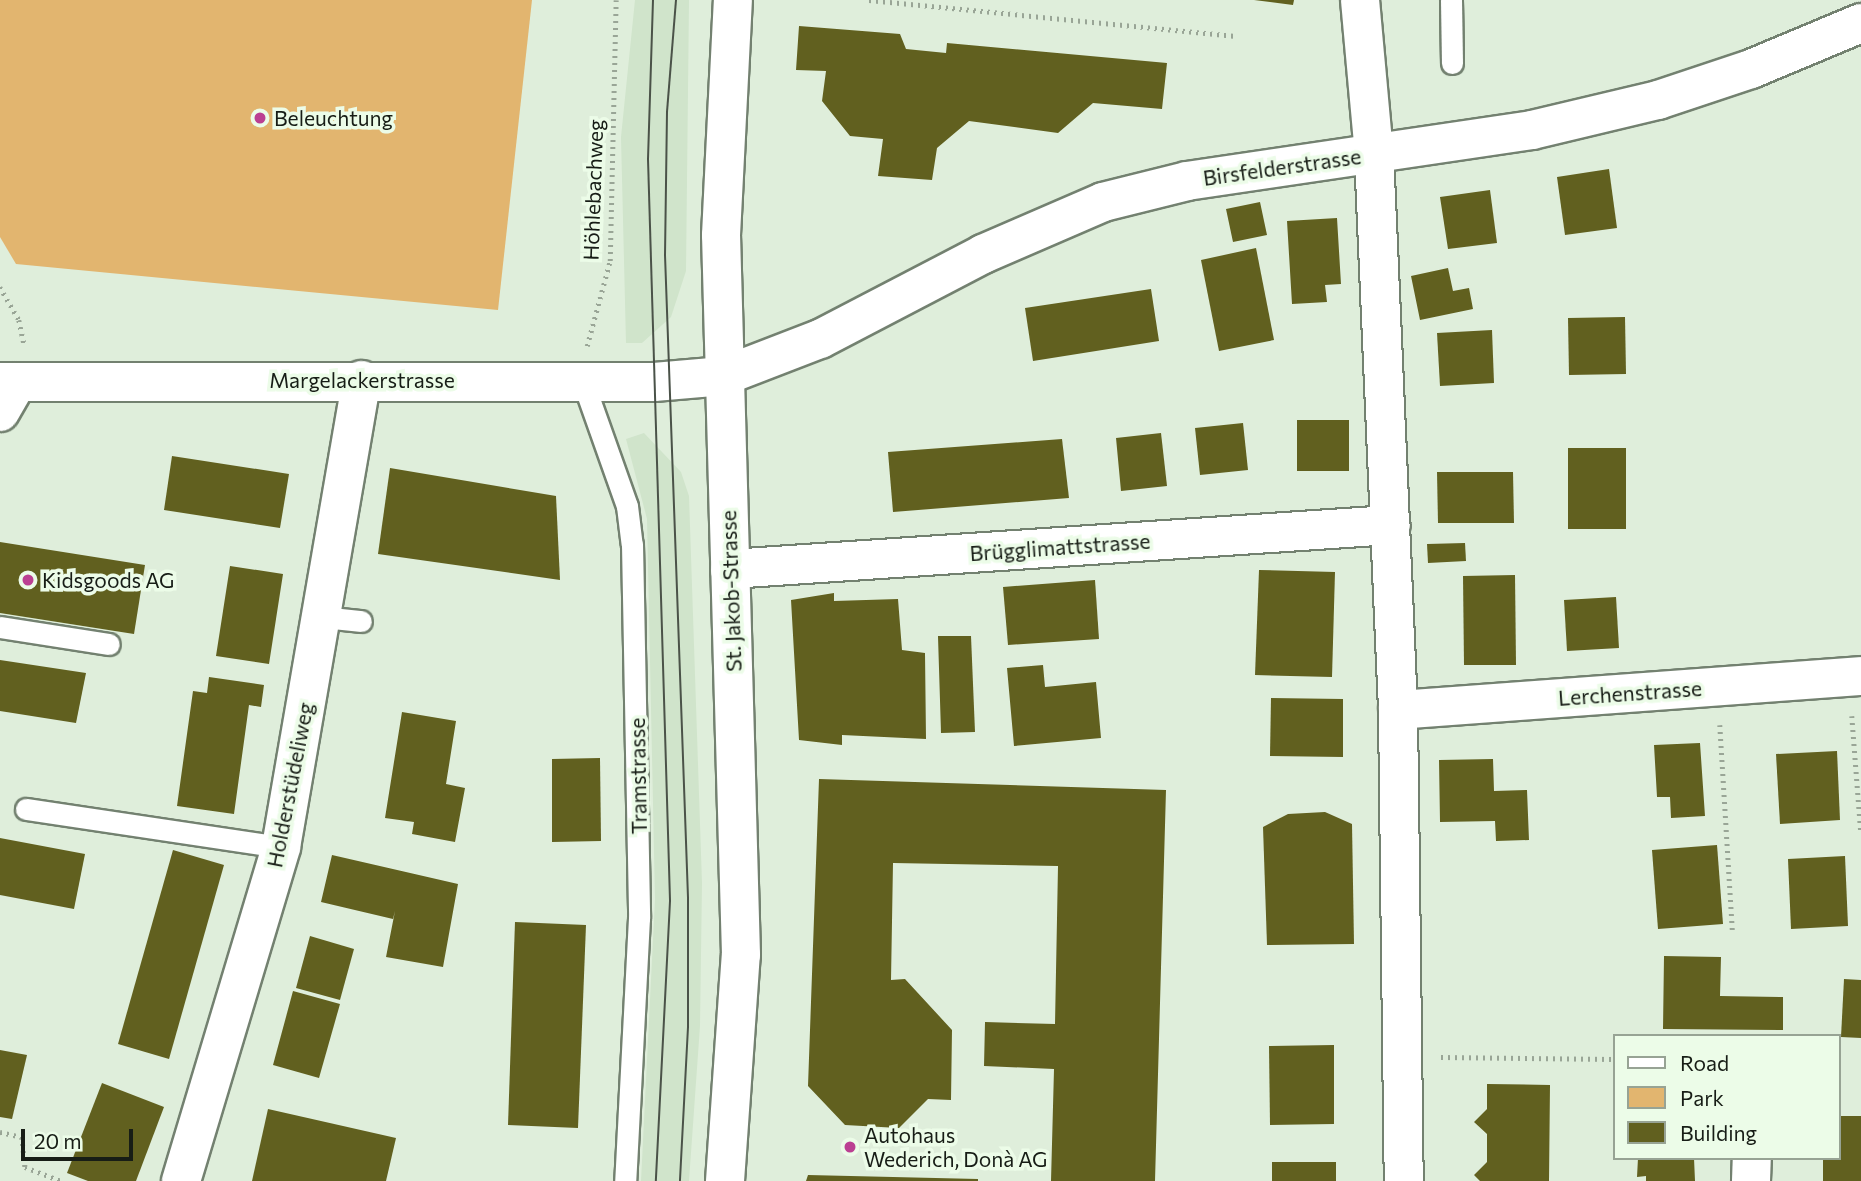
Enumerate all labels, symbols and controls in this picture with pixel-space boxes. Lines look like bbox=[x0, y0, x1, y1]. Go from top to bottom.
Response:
place label: Beleuchtung bbox=[274, 105, 393, 131]
marker: Beleuchtung bbox=[252, 110, 268, 126]
street label: Höhlebachweg bbox=[578, 119, 608, 261]
street label: Birsfelderstrasse bbox=[1201, 143, 1363, 191]
street label: Margelackerstrasse bbox=[269, 367, 455, 393]
street label: St. Jakob-Strasse bbox=[716, 510, 746, 672]
street label: Brügglimattstrasse bbox=[969, 528, 1151, 566]
place label: Kidsgoods AG bbox=[42, 567, 174, 593]
marker: Kidsgoods AG bbox=[20, 572, 36, 588]
street label: Lerchenstrasse bbox=[1557, 675, 1703, 711]
street label: Holderstüdeliweg bbox=[262, 700, 318, 870]
street label: Tramstrasse bbox=[624, 717, 652, 835]
legend bbox=[1612, 1034, 1840, 1160]
text: Road bbox=[1680, 1050, 1729, 1075]
text: Park bbox=[1680, 1085, 1724, 1110]
scale bar bbox=[24, 1114, 136, 1158]
text: Building bbox=[1680, 1120, 1757, 1145]
place label: Autohaus Wederich, Donà AG bbox=[864, 1122, 1047, 1172]
text: 20 m bbox=[34, 1128, 82, 1153]
marker: Autohaus Wederich, Donà AG bbox=[842, 1139, 858, 1155]

